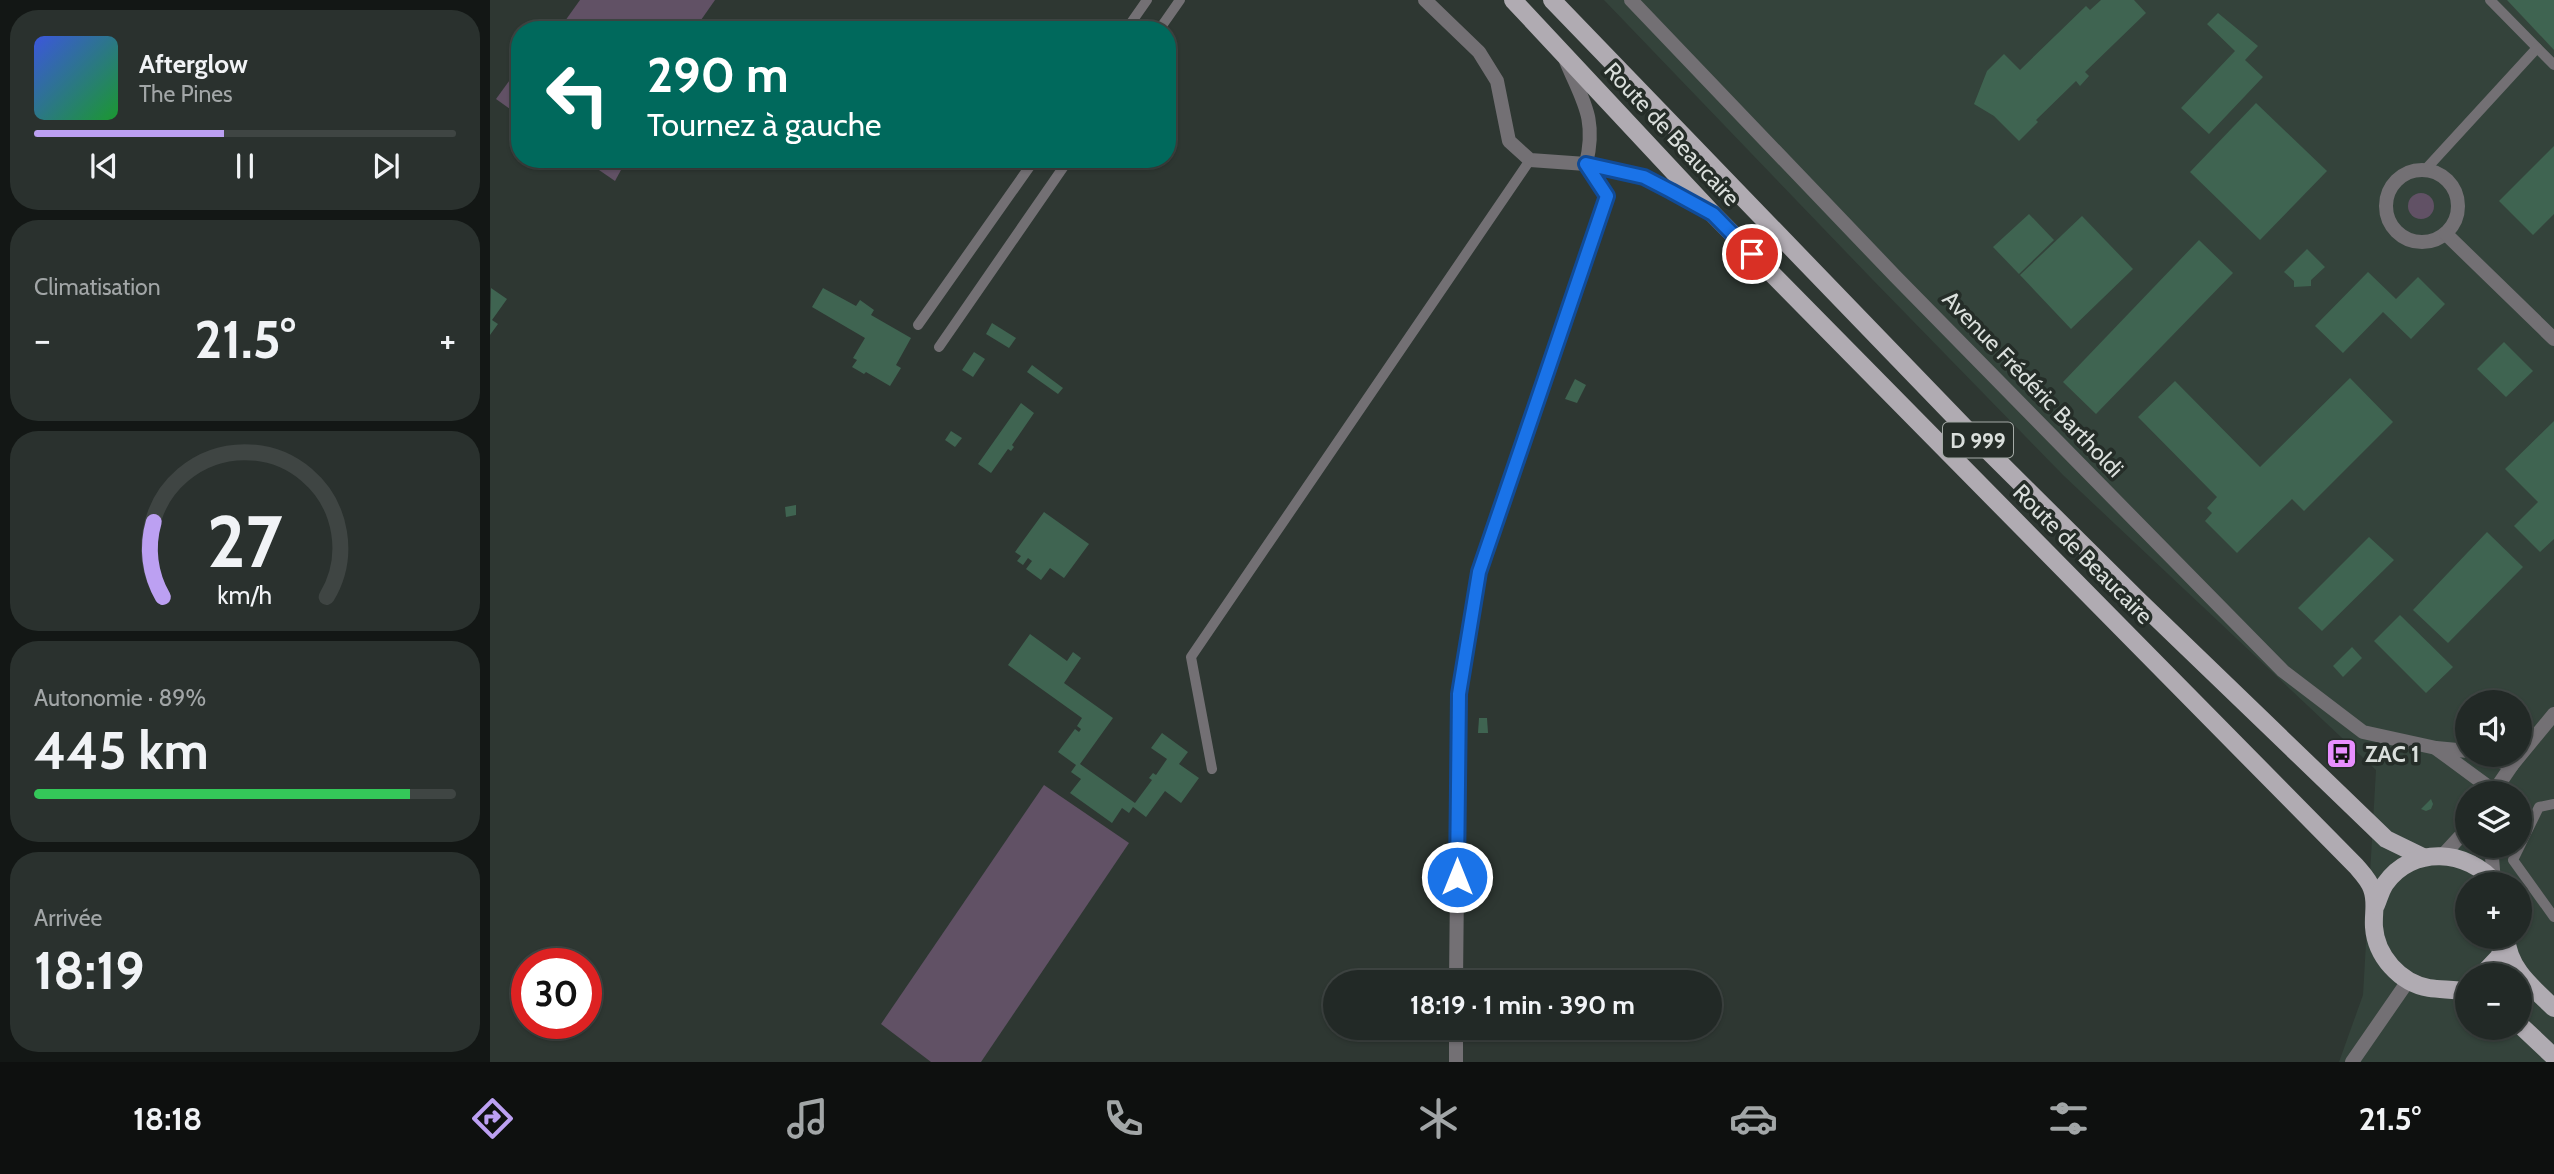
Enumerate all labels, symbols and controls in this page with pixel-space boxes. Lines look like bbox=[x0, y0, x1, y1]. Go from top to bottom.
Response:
text: 290 m bbox=[647, 45, 789, 104]
text: Afterglow bbox=[139, 48, 248, 80]
icon: left bbox=[532, 49, 623, 140]
street label: Route de Beaucaire bbox=[1598, 56, 1746, 212]
text: The Pines bbox=[139, 80, 233, 108]
text: Tournez à gauche bbox=[647, 105, 881, 144]
icon: previous bbox=[85, 147, 123, 185]
icon: pause bbox=[226, 147, 264, 185]
icon: next bbox=[367, 147, 405, 185]
pin bbox=[1722, 224, 1782, 284]
icon: arrive bbox=[1733, 235, 1771, 273]
text: Climatisation bbox=[34, 273, 161, 301]
street label: Avenue Frédéric Bartholdi bbox=[1937, 285, 2129, 483]
text: 21.5° bbox=[194, 308, 296, 371]
text: − bbox=[34, 316, 51, 363]
text: + bbox=[439, 316, 456, 363]
road number: D 999 bbox=[1943, 422, 2013, 458]
street label: Route de Beaucaire bbox=[2007, 478, 2159, 630]
text: 27 bbox=[207, 497, 283, 585]
text: km/h bbox=[218, 580, 272, 610]
text: Autonomie · 89% bbox=[34, 684, 206, 712]
map controls bbox=[2455, 690, 2532, 1040]
button: sound bbox=[2455, 690, 2532, 767]
text: 445 km bbox=[34, 719, 209, 782]
bus stop icon: ZAC 1 bbox=[2325, 737, 2359, 771]
place label: ZAC 1 bbox=[2365, 740, 2419, 768]
button: layers bbox=[2455, 781, 2532, 858]
position arrow bbox=[1420, 840, 1494, 914]
button: + bbox=[2455, 872, 2532, 949]
text: Arrivée bbox=[34, 904, 102, 932]
text: 18:19 bbox=[34, 939, 145, 1002]
speed limit sign: 30 bbox=[511, 948, 602, 1039]
button: − bbox=[2455, 963, 2532, 1040]
text: 18:19 · 1 min · 390 m bbox=[1410, 989, 1635, 1021]
icon: directions bbox=[468, 1094, 517, 1143]
icon: music bbox=[783, 1094, 832, 1143]
icon: phone bbox=[1099, 1094, 1148, 1143]
icon: climate bbox=[1414, 1094, 1463, 1143]
icon: car bbox=[1729, 1094, 1778, 1143]
icon: filters bbox=[2044, 1094, 2093, 1143]
text: 18:18 bbox=[133, 1099, 202, 1138]
text: 21.5° bbox=[2359, 1099, 2421, 1138]

